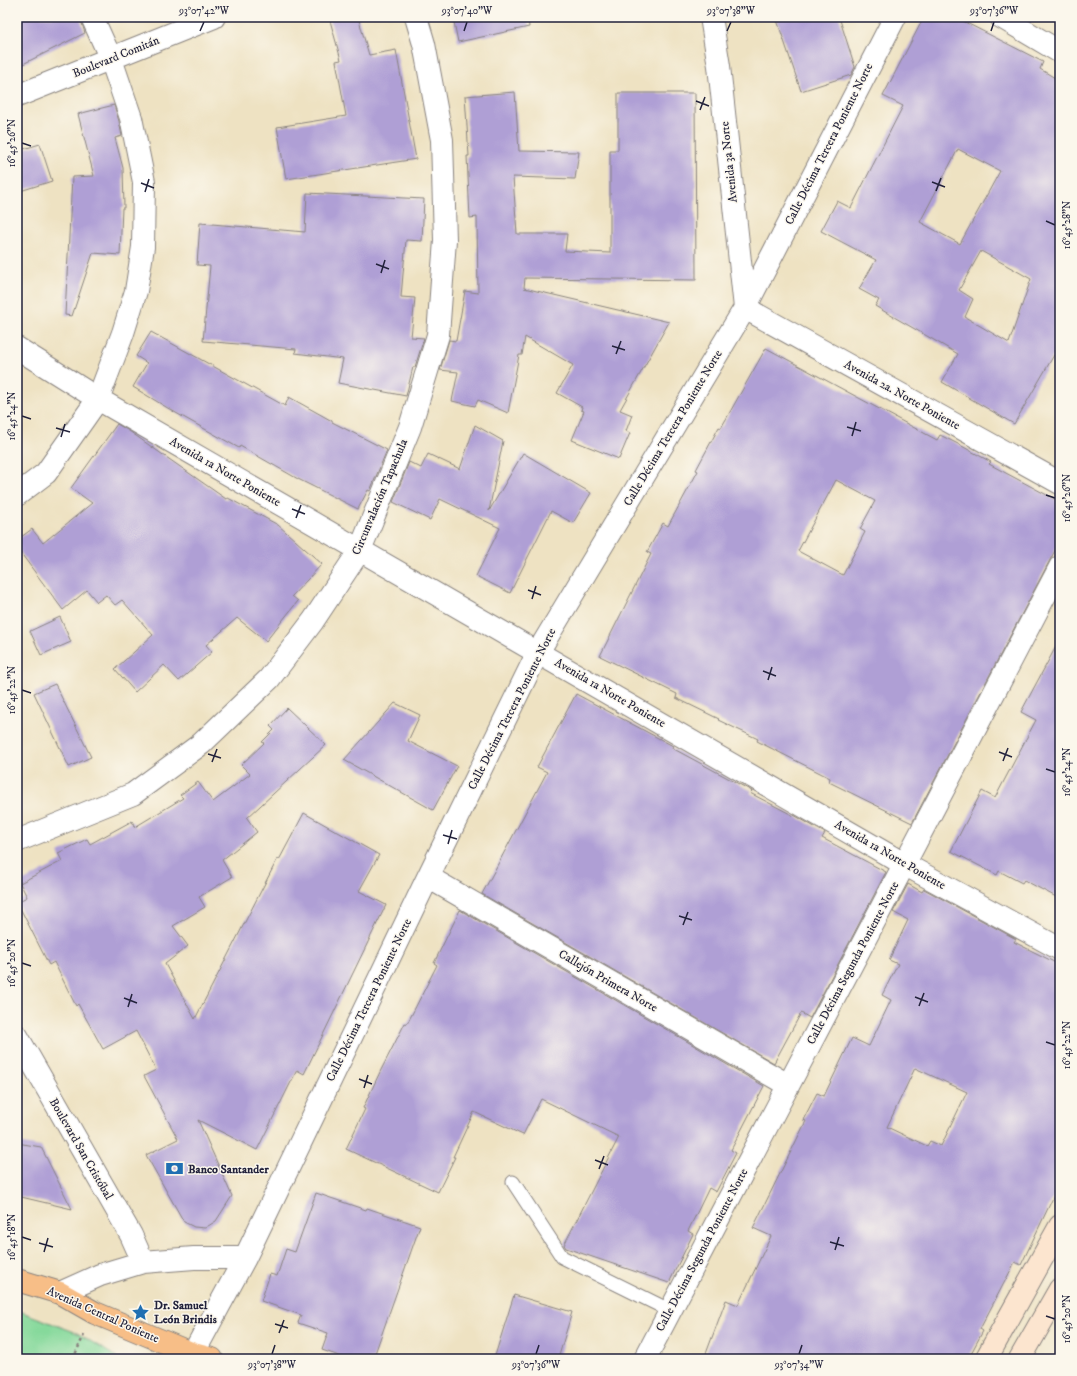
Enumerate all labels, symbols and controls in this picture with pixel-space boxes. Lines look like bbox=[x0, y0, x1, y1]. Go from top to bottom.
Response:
text: 93°07'42"W bbox=[178, 5, 230, 17]
text: 93°07'40"W bbox=[441, 5, 493, 17]
text: 93°07'38"W bbox=[706, 5, 756, 17]
text: 93°07'36"W bbox=[969, 5, 1019, 17]
street label: Boulevard Comitán bbox=[70, 33, 162, 81]
street label: Calle Décima Tercera Poniente Norte bbox=[782, 61, 876, 227]
text: 16°45'26"N bbox=[6, 119, 18, 167]
street label: Avenida 3a Norte bbox=[717, 121, 741, 203]
text: 16°45'28"N bbox=[1061, 201, 1073, 249]
street label: Calle Décima Tercera Poniente Norte bbox=[620, 347, 726, 509]
street label: Avenida 2a. Norte Poniente bbox=[841, 357, 963, 433]
text: 16°45'24"N bbox=[6, 391, 18, 441]
street label: Avenida 1a Norte Poniente bbox=[167, 434, 283, 510]
street label: Circunvalación Tapachula bbox=[349, 436, 412, 557]
text: 16°45'26"N bbox=[1061, 474, 1073, 522]
street label: Calle Décima Tercera Poniente Norte bbox=[465, 626, 559, 792]
street label: Avenida 1a Norte Poniente bbox=[552, 655, 668, 731]
text: 16°45'22"N bbox=[6, 666, 18, 714]
text: 16°45'24"N bbox=[1061, 747, 1073, 797]
street label: Avenida 1a Norte Poniente bbox=[832, 817, 948, 893]
street label: Calle Décima Segunda Poniente Norte bbox=[804, 879, 902, 1047]
street label: Calle Décima Tercera Poniente Norte bbox=[323, 916, 415, 1084]
text: 16°45'20"N bbox=[6, 939, 18, 987]
street label: Callejón Primera Norte bbox=[556, 946, 660, 1016]
text: 16°45'22"N bbox=[1061, 1021, 1073, 1069]
street label: Boulevard San Cristóbal bbox=[46, 1096, 116, 1203]
bank icon: Banco Santander bbox=[165, 1159, 185, 1179]
place label: Banco Santander bbox=[188, 1162, 269, 1177]
street label: Calle Décima Segunda Poniente Norte bbox=[653, 1166, 751, 1334]
text: 16°45'18"N bbox=[6, 1213, 18, 1261]
street label: Avenida Central Poniente bbox=[45, 1283, 161, 1347]
text: 16°45'20"N bbox=[1061, 1295, 1073, 1343]
place label: Dr. Samuel León Brindis bbox=[154, 1298, 217, 1327]
place icon: Dr. Samuel León Brindis bbox=[131, 1302, 151, 1322]
text: 93°07'38"W bbox=[247, 1359, 297, 1371]
text: 93°07'36"W bbox=[511, 1359, 561, 1371]
text: 93°07'34"W bbox=[774, 1359, 824, 1371]

